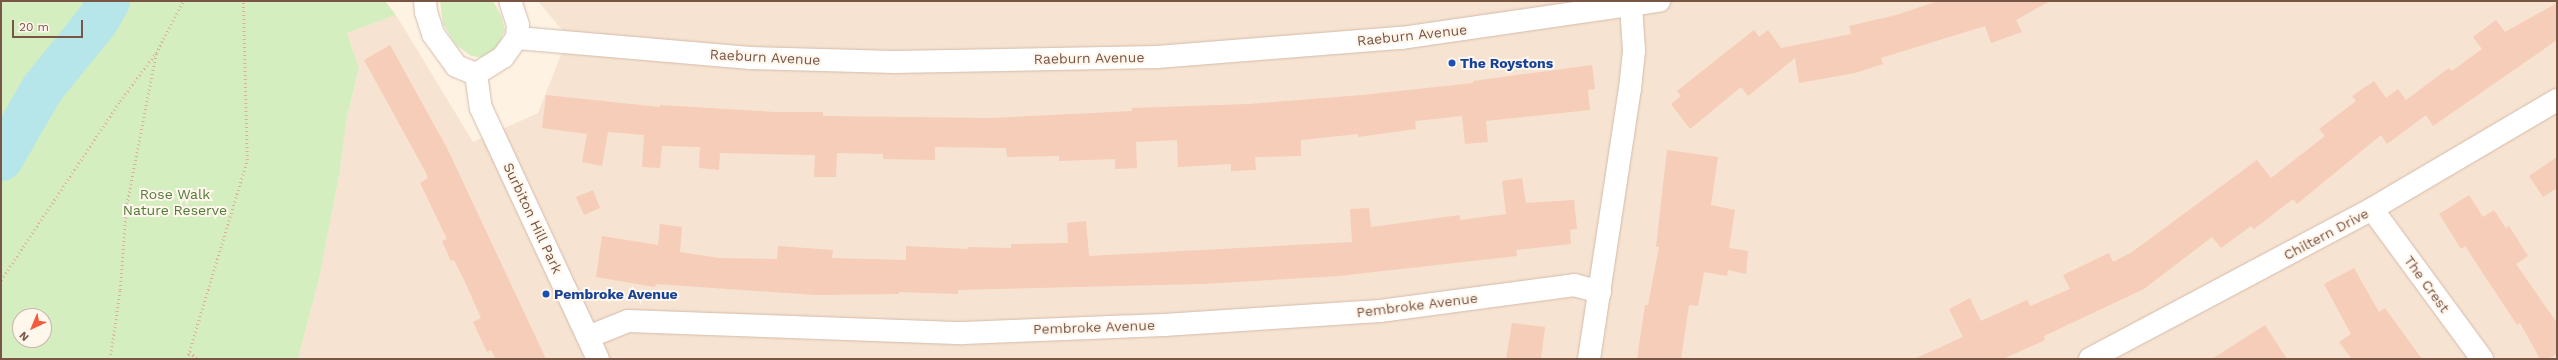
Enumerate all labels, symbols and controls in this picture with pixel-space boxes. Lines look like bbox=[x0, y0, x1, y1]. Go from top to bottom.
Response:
scale bar bbox=[14, 12, 85, 38]
text: 20 m bbox=[19, 20, 49, 34]
street label: Raeburn Avenue bbox=[1356, 21, 1468, 49]
street label: Raeburn Avenue bbox=[709, 46, 821, 68]
street label: Raeburn Avenue bbox=[1033, 49, 1145, 67]
place label: The Roystons bbox=[1460, 55, 1553, 71]
marker: The Roystons bbox=[1447, 58, 1457, 68]
street label: Surbiton Hill Park bbox=[500, 160, 566, 276]
park label: Rose Walk Nature Reserve bbox=[123, 186, 227, 218]
street label: Chiltern Drive bbox=[2281, 205, 2371, 263]
street label: The Crest bbox=[2401, 252, 2453, 316]
place label: Pembroke Avenue bbox=[554, 286, 678, 302]
marker: Pembroke Avenue bbox=[541, 289, 551, 299]
street label: Pembroke Avenue bbox=[1355, 289, 1479, 321]
north arrow bbox=[12, 308, 52, 348]
street label: Pembroke Avenue bbox=[1032, 316, 1156, 338]
text: N bbox=[17, 329, 31, 344]

